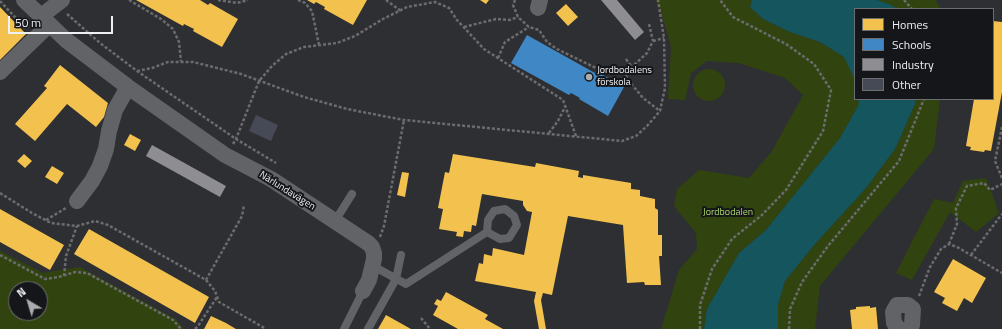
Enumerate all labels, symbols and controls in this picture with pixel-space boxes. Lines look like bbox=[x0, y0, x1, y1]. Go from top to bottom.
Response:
scale bar bbox=[10, 8, 115, 34]
legend bbox=[854, 8, 994, 100]
text: 50 m bbox=[15, 13, 41, 32]
text: Homes bbox=[892, 15, 928, 34]
text: Schools bbox=[892, 35, 931, 54]
text: Industry bbox=[892, 55, 934, 74]
place label: Jordbodalens förskola bbox=[597, 65, 652, 88]
marker: Jordbodalens förskola bbox=[584, 72, 594, 82]
text: Other bbox=[892, 75, 921, 94]
street label: Närlundavägen bbox=[257, 169, 317, 213]
park label: Jordbodalen bbox=[703, 207, 753, 219]
north arrow bbox=[8, 281, 48, 321]
text: N bbox=[13, 284, 29, 301]

